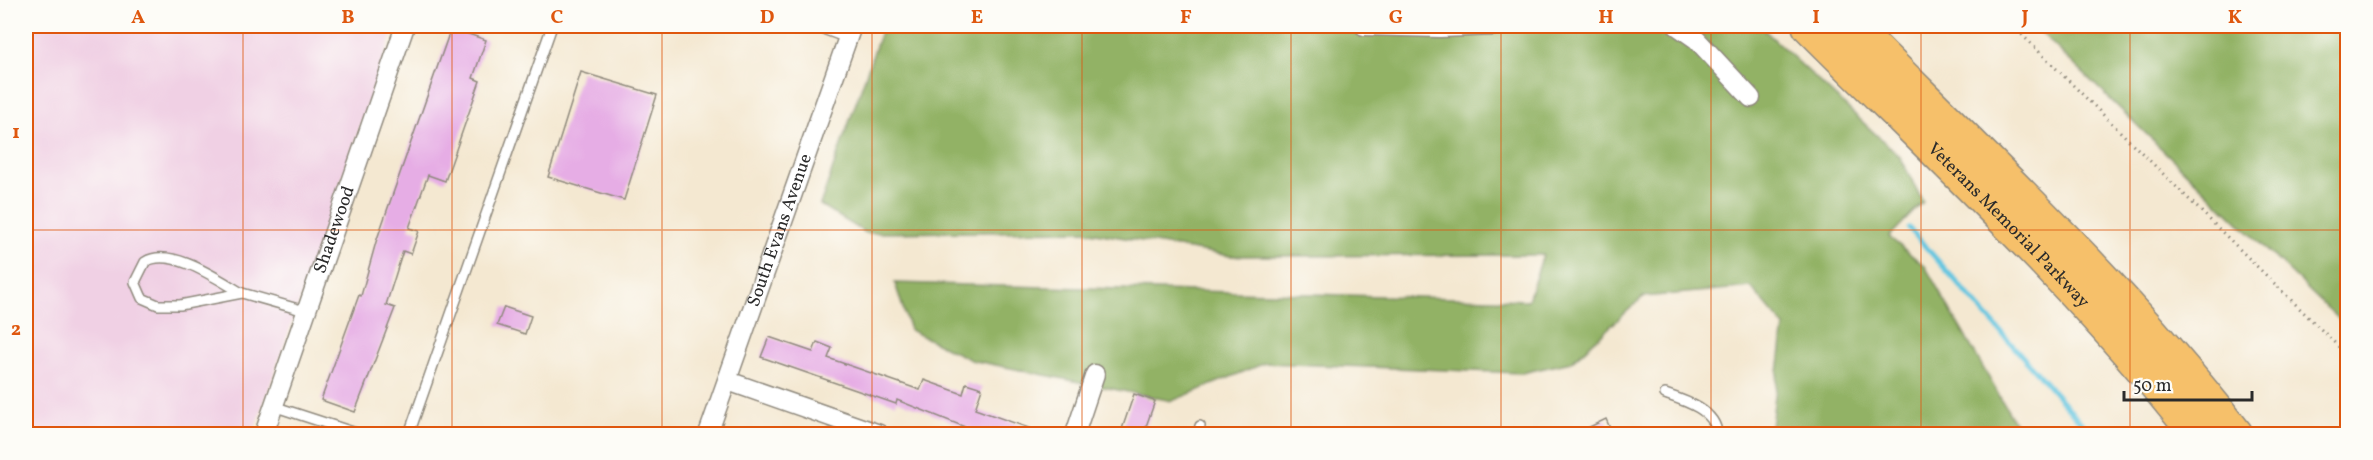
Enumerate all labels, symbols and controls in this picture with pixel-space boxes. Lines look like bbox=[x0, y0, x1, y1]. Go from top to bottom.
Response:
text: A bbox=[131, 4, 145, 32]
text: B bbox=[341, 4, 355, 32]
text: C bbox=[551, 4, 564, 32]
text: D bbox=[760, 4, 774, 32]
text: E bbox=[971, 4, 983, 32]
text: F bbox=[1180, 4, 1192, 32]
text: G bbox=[1389, 4, 1403, 32]
text: H bbox=[1598, 4, 1614, 32]
text: I bbox=[1812, 4, 1820, 32]
text: J bbox=[2020, 4, 2029, 32]
text: K bbox=[2228, 4, 2243, 32]
text: 1 bbox=[12, 119, 20, 147]
street label: Veterans Memorial Parkway bbox=[1922, 137, 2095, 314]
street label: South Evans Avenue bbox=[741, 150, 818, 310]
street label: Shadewood bbox=[308, 183, 361, 277]
text: 2 bbox=[11, 316, 21, 344]
scale bar bbox=[2124, 364, 2252, 402]
text: 50 m bbox=[2133, 374, 2172, 399]

